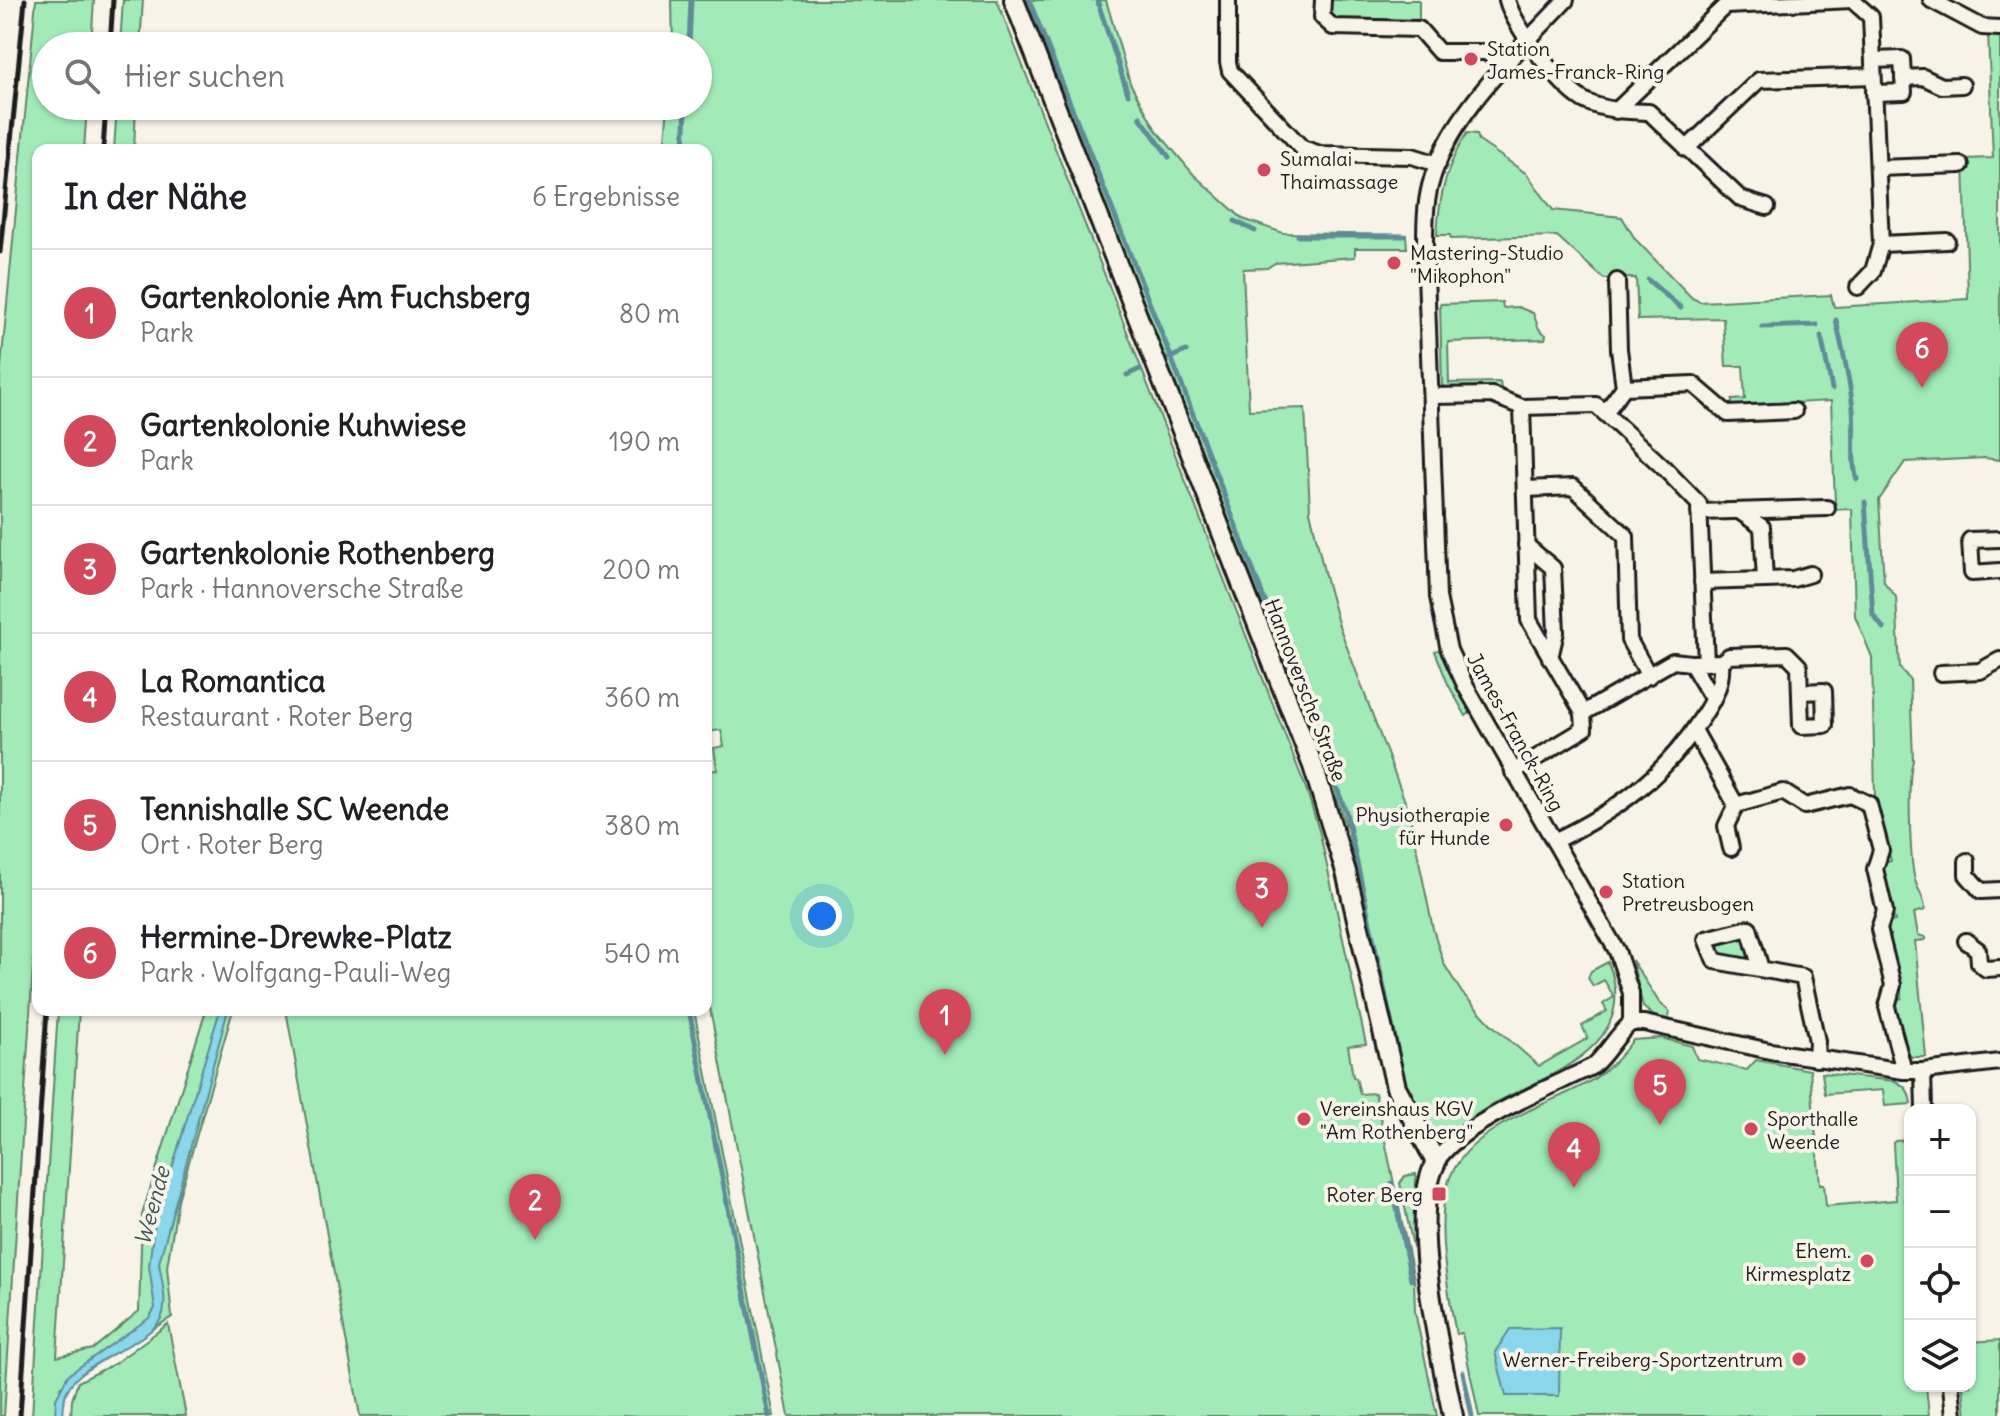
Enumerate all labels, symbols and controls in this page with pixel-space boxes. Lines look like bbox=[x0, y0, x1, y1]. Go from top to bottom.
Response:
search box bbox=[32, 32, 712, 120]
place label: Station James-Franck-Ring bbox=[1487, 36, 1664, 84]
marker: Station James-Franck-Ring bbox=[1462, 50, 1480, 68]
icon: search bbox=[60, 54, 104, 98]
text: Hier suchen bbox=[124, 57, 285, 95]
place label: Sumalai Thaimassage bbox=[1280, 146, 1398, 194]
marker: Sumalai Thaimassage bbox=[1255, 161, 1273, 179]
text: In der Nähe bbox=[64, 175, 247, 218]
text: 6 Ergebnisse bbox=[532, 180, 680, 213]
place label: Mastering-Studio "Mikophon" bbox=[1410, 240, 1564, 288]
marker: Mastering-Studio "Mikophon" bbox=[1385, 254, 1403, 272]
text: Gartenkolonie Am Fuchsberg bbox=[140, 278, 531, 316]
text: 1 bbox=[85, 297, 95, 330]
text: 80 m bbox=[619, 297, 680, 330]
text: Park bbox=[140, 316, 194, 349]
pin: 6 bbox=[1896, 322, 1948, 388]
text: Gartenkolonie Kuhwiese bbox=[140, 406, 466, 444]
text: 2 bbox=[83, 425, 97, 458]
text: 190 m bbox=[609, 425, 680, 458]
text: Park bbox=[140, 444, 194, 477]
text: Gartenkolonie Rothenberg bbox=[140, 534, 495, 572]
text: 3 bbox=[83, 553, 97, 586]
text: 200 m bbox=[603, 553, 680, 586]
text: Park · Hannoversche Straße bbox=[140, 572, 464, 605]
street label: Hannoversche Straße bbox=[1260, 595, 1352, 785]
street label: James-Franck-Ring bbox=[1462, 648, 1570, 816]
text: La Romantica bbox=[140, 662, 326, 700]
text: 4 bbox=[82, 681, 98, 714]
text: 360 m bbox=[604, 681, 680, 714]
text: Restaurant · Roter Berg bbox=[140, 700, 413, 733]
text: Tennishalle SC Weende bbox=[140, 790, 449, 828]
place label: Physiotherapie für Hunde bbox=[1355, 802, 1490, 850]
text: 5 bbox=[83, 809, 97, 842]
text: 380 m bbox=[604, 809, 680, 842]
marker: Physiotherapie für Hunde bbox=[1497, 816, 1515, 834]
text: Ort · Roter Berg bbox=[140, 828, 324, 861]
pin: 3 bbox=[1236, 862, 1288, 928]
place label: Station Pretreusbogen bbox=[1622, 868, 1754, 916]
marker: Station Pretreusbogen bbox=[1597, 883, 1615, 901]
your location bbox=[802, 896, 842, 936]
text: Hermine-Drewke-Platz bbox=[140, 918, 452, 956]
text: 6 bbox=[82, 937, 98, 970]
text: 540 m bbox=[604, 937, 680, 970]
text: Park · Wolfgang-Pauli-Weg bbox=[140, 956, 451, 989]
pin: 1 bbox=[919, 989, 971, 1055]
pin: 5 bbox=[1634, 1059, 1686, 1125]
place label: Vereinshaus KGV "Am Rothenberg" bbox=[1320, 1096, 1473, 1144]
map controls bbox=[1904, 1104, 1976, 1392]
button: + bbox=[1904, 1104, 1976, 1176]
place label: Sporthalle Weende bbox=[1767, 1106, 1858, 1154]
marker: Vereinshaus KGV "Am Rothenberg" bbox=[1295, 1110, 1313, 1128]
marker: Sporthalle Weende bbox=[1742, 1120, 1760, 1138]
pin: 4 bbox=[1548, 1122, 1600, 1188]
water label: Weende bbox=[128, 1162, 176, 1248]
pin: 2 bbox=[509, 1174, 561, 1240]
button: − bbox=[1904, 1176, 1976, 1248]
place label: Roter Berg bbox=[1326, 1182, 1423, 1207]
marker: Roter Berg bbox=[1430, 1185, 1448, 1203]
place label: Ehem. Kirmesplatz bbox=[1745, 1238, 1851, 1286]
button: locate bbox=[1904, 1248, 1976, 1320]
marker: Ehem. Kirmesplatz bbox=[1858, 1252, 1876, 1270]
button: layers bbox=[1904, 1320, 1976, 1392]
place label: Werner-Freiberg-Sportzentrum bbox=[1503, 1347, 1783, 1372]
marker: Werner-Freiberg-Sportzentrum bbox=[1790, 1350, 1808, 1368]

